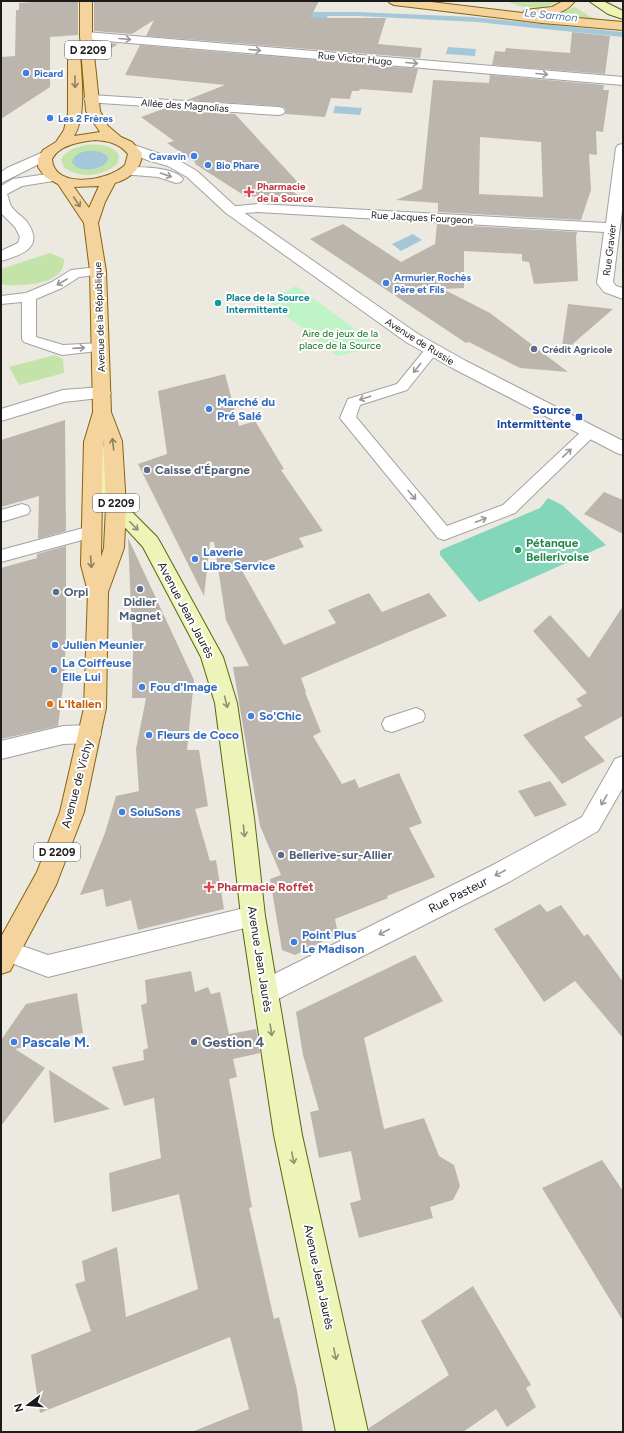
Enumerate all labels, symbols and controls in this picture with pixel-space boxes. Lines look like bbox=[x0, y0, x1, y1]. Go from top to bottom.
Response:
water label: Le Sarmon bbox=[524, 6, 578, 25]
one-way arrow bbox=[118, 36, 131, 43]
road number: D 2209 bbox=[65, 41, 111, 59]
one-way arrow bbox=[248, 46, 261, 54]
street label: Rue Victor Hugo bbox=[317, 49, 393, 68]
one-way arrow bbox=[405, 60, 418, 67]
place label: Picard bbox=[34, 67, 63, 80]
marker: Picard bbox=[21, 68, 31, 78]
one-way arrow bbox=[535, 70, 548, 77]
one-way arrow bbox=[71, 75, 79, 88]
street label: Allée des Magnolias bbox=[141, 96, 230, 115]
place label: Les 2 Frères bbox=[58, 112, 113, 125]
marker: Les 2 Frères bbox=[45, 113, 55, 123]
place label: Cavavin bbox=[149, 150, 186, 163]
marker: Cavavin bbox=[189, 151, 199, 161]
place label: Bio Phare bbox=[216, 159, 260, 172]
marker: Bio Phare bbox=[203, 160, 213, 170]
one-way arrow bbox=[159, 172, 172, 179]
place label: Pharmacie de la Source bbox=[257, 180, 314, 205]
marker: Pharmacie de la Source bbox=[244, 187, 254, 197]
one-way arrow bbox=[73, 196, 81, 207]
street label: Rue Jacques Fourgeon bbox=[371, 208, 474, 227]
street label: Rue Gravier bbox=[600, 223, 619, 277]
street label: Avenue de la République bbox=[91, 261, 108, 372]
place label: Armurier Rochès Père et Fils bbox=[394, 271, 471, 296]
one-way arrow bbox=[56, 278, 68, 286]
marker: Armurier Rochès Père et Fils bbox=[381, 278, 391, 288]
place label: Place de la Source Intermittente bbox=[226, 291, 310, 316]
marker: Place de la Source Intermittente bbox=[213, 298, 223, 308]
street label: Avenue de Russie bbox=[383, 315, 457, 368]
park label: Aire de jeux de la place de la Source bbox=[299, 327, 381, 352]
place label: Crédit Agricole bbox=[542, 343, 613, 356]
marker: Crédit Agricole bbox=[529, 344, 539, 354]
one-way arrow bbox=[72, 345, 85, 352]
one-way arrow bbox=[412, 363, 421, 374]
place label: Marché du Pré Salé bbox=[217, 395, 275, 423]
one-way arrow bbox=[359, 395, 371, 403]
place label: Source Intermittente bbox=[497, 403, 571, 431]
marker: Marché du Pré Salé bbox=[204, 404, 214, 414]
marker: Source Intermittente bbox=[574, 412, 584, 422]
one-way arrow bbox=[109, 438, 116, 451]
one-way arrow bbox=[562, 448, 572, 458]
place label: Caisse d'Épargne bbox=[155, 463, 250, 477]
marker: Caisse d'Épargne bbox=[142, 465, 152, 475]
one-way arrow bbox=[408, 490, 417, 501]
road number: D 2209 bbox=[93, 494, 139, 512]
one-way arrow bbox=[474, 516, 486, 524]
one-way arrow bbox=[130, 521, 139, 531]
place label: Pétanque Bellerivoise bbox=[526, 536, 589, 564]
place label: Laverie Libre Service bbox=[203, 545, 276, 573]
marker: Pétanque Bellerivoise bbox=[513, 545, 523, 555]
marker: Laverie Libre Service bbox=[190, 554, 200, 564]
one-way arrow bbox=[88, 555, 95, 568]
street label: Avenue Jean Jaurès bbox=[155, 559, 218, 661]
marker: Didier Magnet bbox=[135, 584, 145, 594]
place label: Orpi bbox=[64, 585, 88, 599]
marker: Orpi bbox=[51, 587, 61, 597]
place label: Didier Magnet bbox=[119, 595, 161, 623]
place label: Julien Meunier bbox=[63, 638, 144, 652]
marker: Julien Meunier bbox=[50, 640, 60, 650]
place label: La Coiffeuse Elle Lui bbox=[62, 656, 132, 684]
marker: La Coiffeuse Elle Lui bbox=[49, 665, 59, 675]
place label: Fou d'Image bbox=[150, 680, 218, 694]
marker: Fou d'Image bbox=[137, 682, 147, 692]
one-way arrow bbox=[222, 695, 230, 708]
place label: L'Italien bbox=[58, 697, 102, 711]
marker: L'Italien bbox=[45, 699, 55, 709]
place label: So'Chic bbox=[259, 709, 302, 723]
marker: So'Chic bbox=[246, 711, 256, 721]
place label: Fleurs de Coco bbox=[157, 728, 239, 742]
marker: Fleurs de Coco bbox=[144, 730, 154, 740]
street label: Avenue de Vichy bbox=[59, 738, 96, 830]
one-way arrow bbox=[599, 794, 607, 806]
place label: SoluSons bbox=[130, 805, 181, 819]
marker: SoluSons bbox=[117, 807, 127, 817]
one-way arrow bbox=[240, 824, 247, 837]
road number: D 2209 bbox=[34, 843, 80, 861]
place label: Bellerive-sur-Allier bbox=[289, 848, 392, 862]
marker: Bellerive-sur-Allier bbox=[276, 850, 286, 860]
one-way arrow bbox=[494, 870, 506, 878]
street label: Rue Pasteur bbox=[426, 874, 490, 916]
place label: Pharmacie Roffet bbox=[217, 880, 314, 894]
marker: Pharmacie Roffet bbox=[204, 882, 214, 892]
street label: Avenue Jean Jaurès bbox=[245, 905, 275, 1013]
place label: Point Plus Le Madison bbox=[302, 928, 364, 956]
one-way arrow bbox=[378, 929, 390, 936]
marker: Point Plus Le Madison bbox=[289, 937, 299, 947]
one-way arrow bbox=[267, 1023, 275, 1036]
place label: Pascale M. bbox=[22, 1034, 89, 1051]
place label: Gestion 4 bbox=[202, 1034, 264, 1051]
marker: Pascale M. bbox=[9, 1037, 19, 1047]
marker: Gestion 4 bbox=[189, 1037, 199, 1047]
one-way arrow bbox=[289, 1151, 297, 1164]
street label: Avenue Jean Jaurès bbox=[301, 1223, 337, 1331]
one-way arrow bbox=[332, 1347, 340, 1360]
north arrow bbox=[8, 1385, 48, 1425]
text: N bbox=[11, 1402, 26, 1414]

